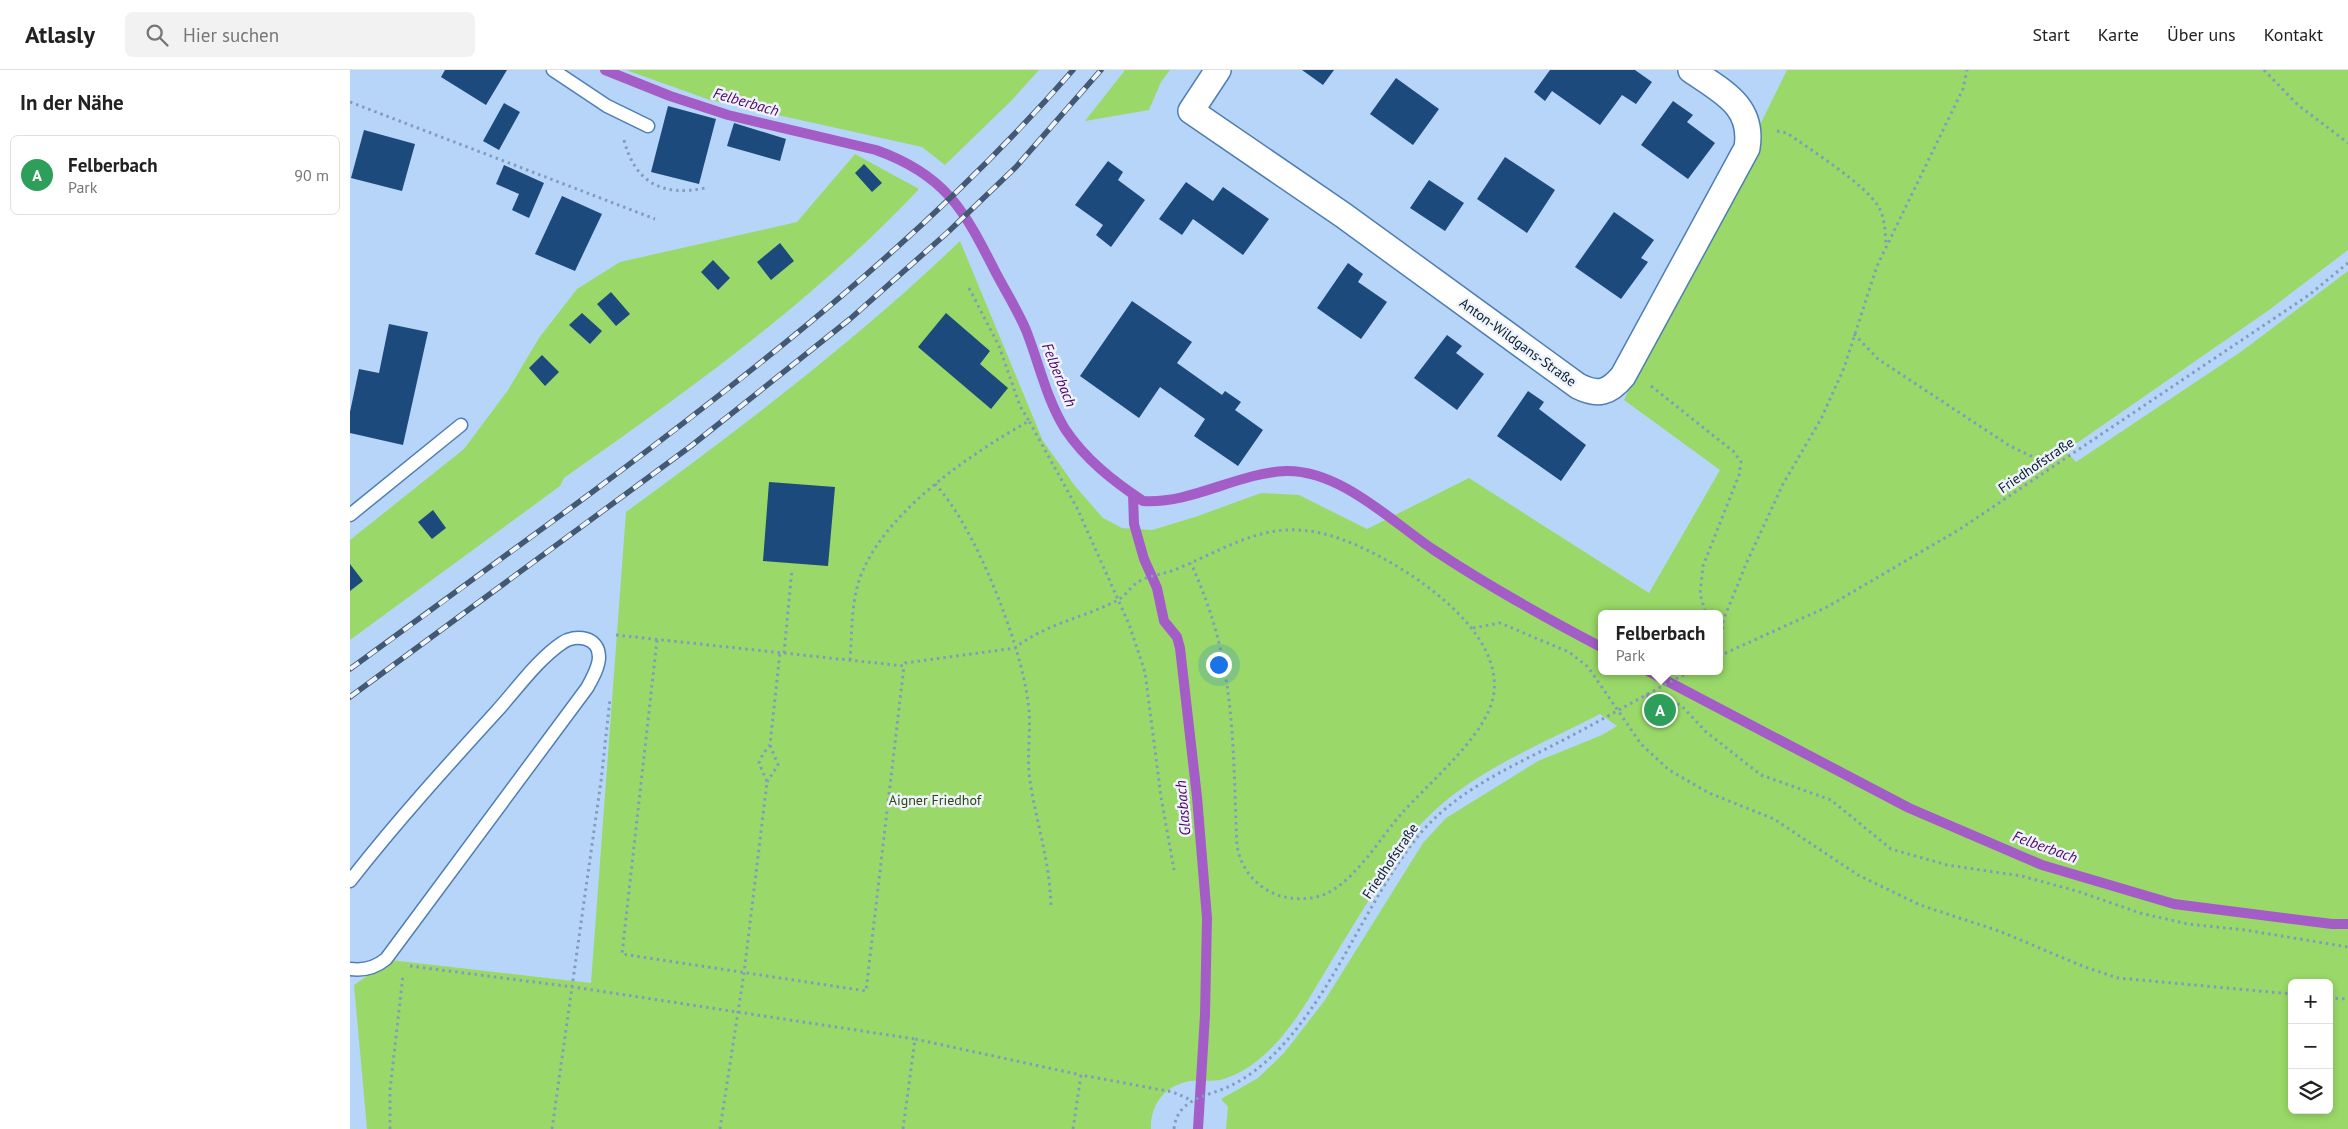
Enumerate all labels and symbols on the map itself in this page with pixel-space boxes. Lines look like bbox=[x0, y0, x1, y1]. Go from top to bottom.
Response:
water label: Felberbach bbox=[711, 83, 781, 120]
street label: Anton-Wildgans-Straße bbox=[1456, 294, 1580, 390]
water label: Felberbach bbox=[1038, 340, 1081, 410]
street label: Friedhofstraße bbox=[1995, 433, 2077, 497]
your location bbox=[1206, 652, 1232, 678]
pin: A bbox=[1644, 691, 1676, 729]
water label: Glasbach bbox=[1171, 780, 1194, 836]
park label: Aigner Friedhof bbox=[889, 791, 982, 809]
street label: Friedhofstraße bbox=[1358, 820, 1422, 902]
water label: Felberbach bbox=[2010, 826, 2080, 867]

